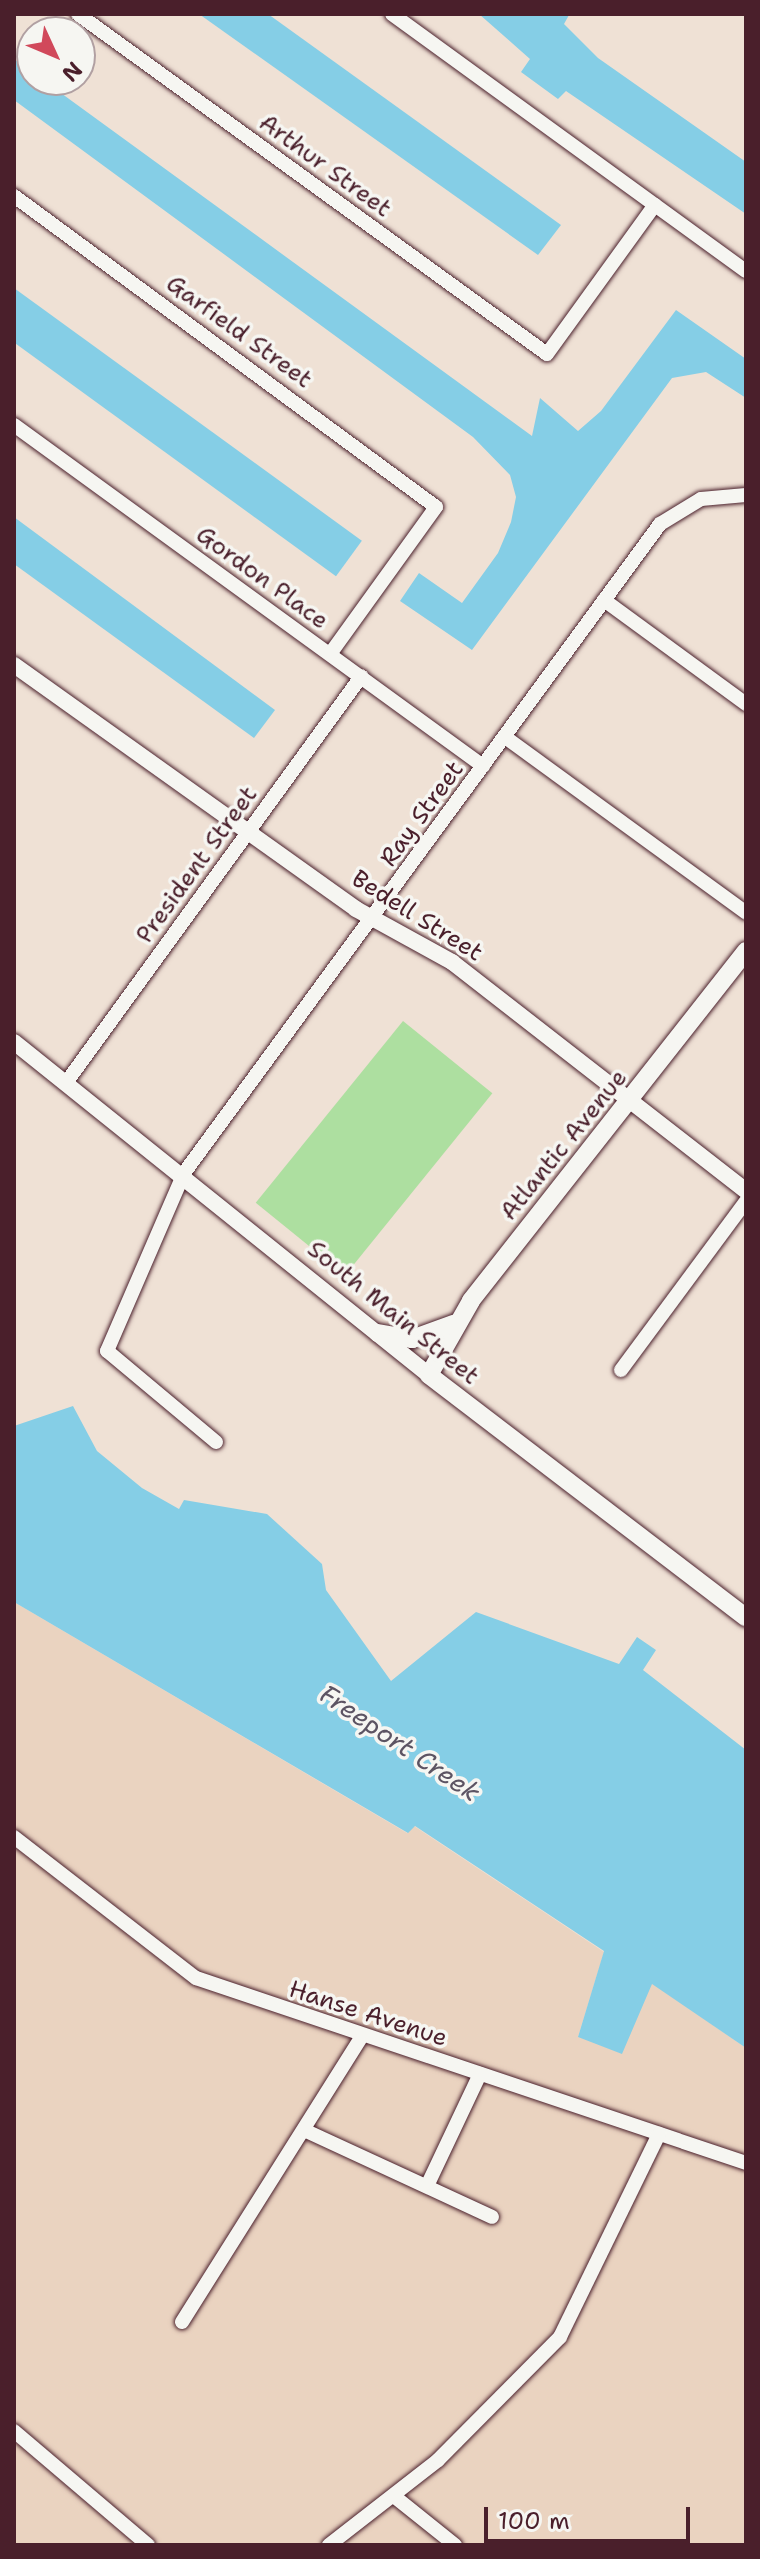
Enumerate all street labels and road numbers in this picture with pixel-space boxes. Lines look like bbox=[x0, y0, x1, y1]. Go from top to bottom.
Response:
street label: Arthur Street bbox=[253, 108, 397, 224]
street label: Garfield Street bbox=[160, 269, 318, 395]
street label: Gordon Place bbox=[190, 520, 334, 636]
street label: Ray Street bbox=[374, 756, 470, 872]
street label: President Street bbox=[130, 781, 264, 949]
street label: Bedell Street bbox=[346, 864, 488, 968]
street label: Atlantic Avenue bbox=[494, 1064, 634, 1226]
street label: South Main Street bbox=[301, 1235, 485, 1391]
street label: Hanse Avenue bbox=[285, 1975, 451, 2053]

